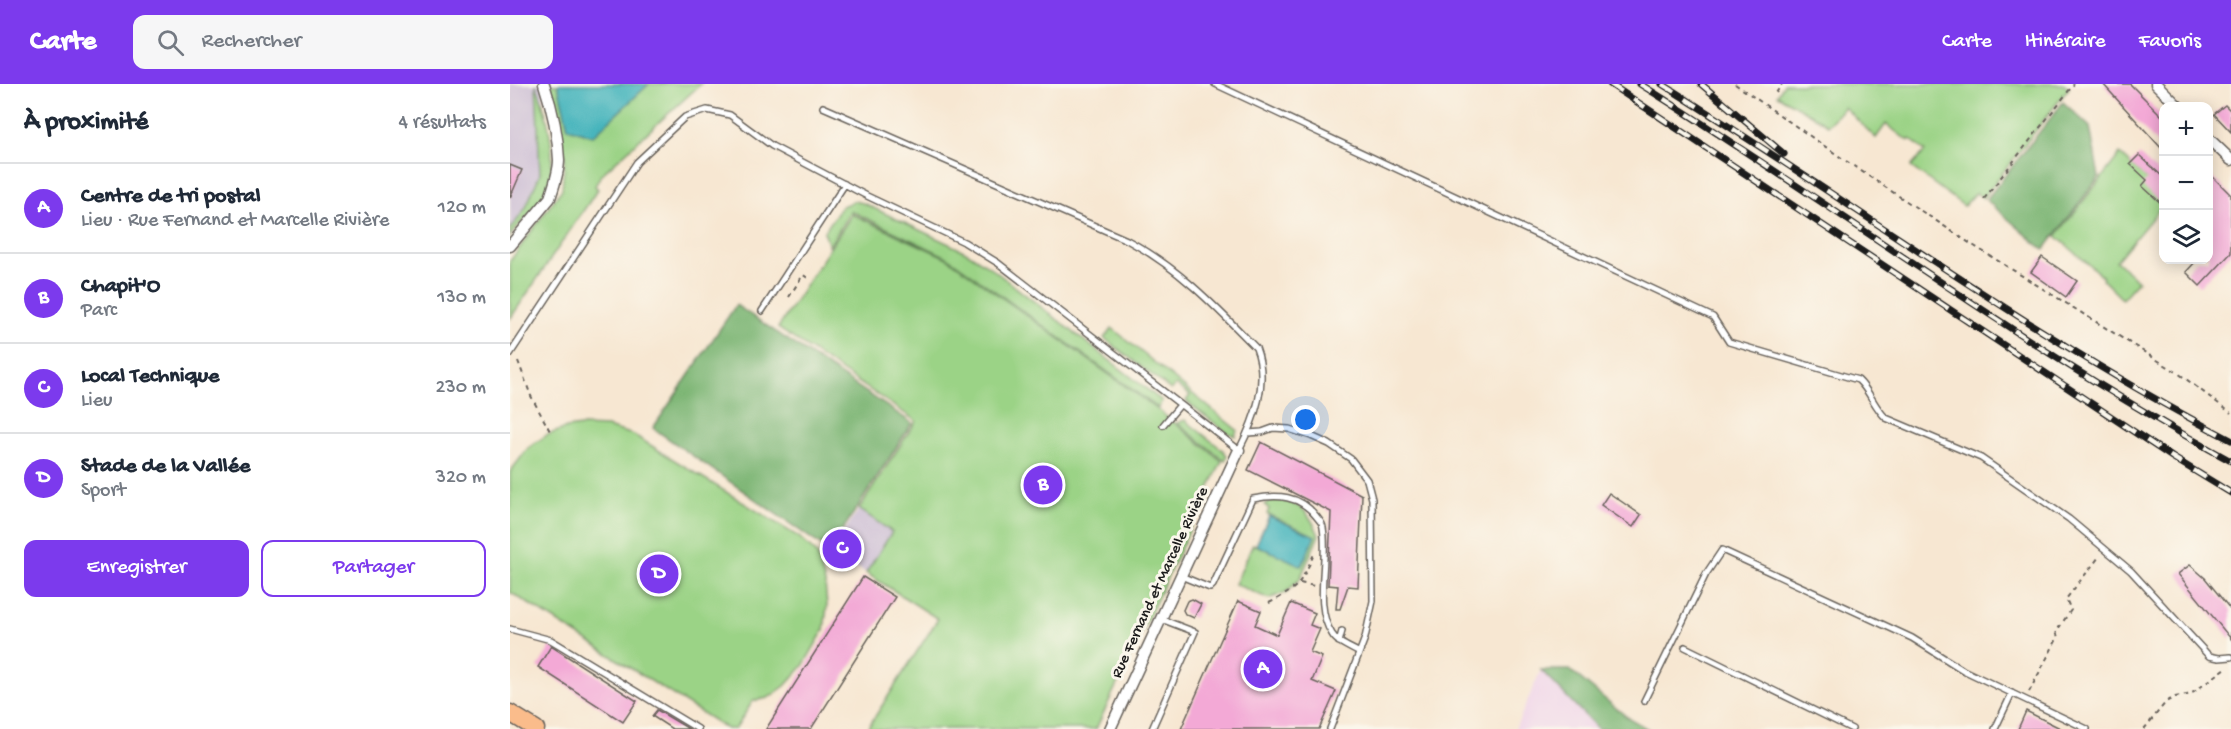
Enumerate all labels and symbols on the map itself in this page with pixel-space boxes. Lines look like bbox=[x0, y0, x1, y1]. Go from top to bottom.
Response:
your location bbox=[1291, 405, 1320, 434]
pin: B bbox=[1024, 462, 1062, 508]
street label: Rue Fernand et Marcelle Rivière bbox=[1108, 484, 1214, 682]
pin: C bbox=[822, 526, 862, 572]
pin: D bbox=[640, 552, 678, 596]
pin: A bbox=[1244, 646, 1282, 692]

